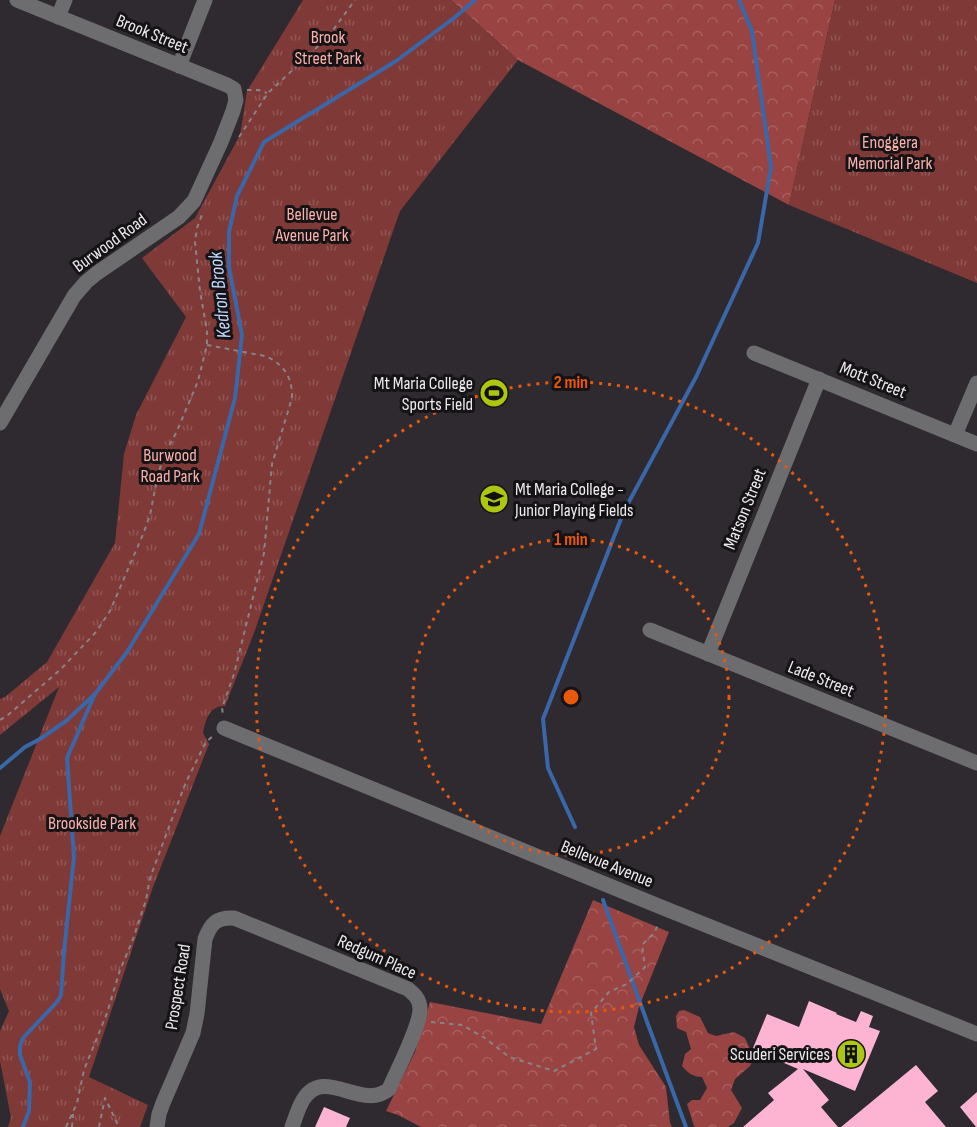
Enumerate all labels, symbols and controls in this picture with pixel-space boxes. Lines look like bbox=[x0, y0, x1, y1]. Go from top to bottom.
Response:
street label: Brook Street bbox=[113, 10, 191, 58]
park label: Brook Street Park bbox=[294, 27, 362, 69]
park label: Enoggera Memorial Park bbox=[848, 132, 933, 174]
park label: Bellevue Avenue Park bbox=[274, 204, 349, 246]
street label: Burwood Road bbox=[69, 209, 151, 277]
water label: Kedron Brook bbox=[203, 250, 236, 340]
street label: Mott Street bbox=[837, 357, 910, 403]
text: 2 min bbox=[554, 372, 588, 393]
place label: Mt Maria College Sports Field bbox=[374, 373, 473, 415]
sports icon: Mt Maria College Sports Field bbox=[478, 377, 510, 409]
park label: Burwood Road Park bbox=[140, 445, 200, 487]
street label: Matson Street bbox=[719, 465, 771, 553]
place label: Mt Maria College - Junior Playing Fields bbox=[514, 479, 634, 521]
school or university icon: Mt Maria College - Junior Playing Fields bbox=[478, 483, 510, 515]
text: 1 min bbox=[554, 529, 588, 550]
street label: Lade Street bbox=[785, 656, 857, 702]
centre of rings bbox=[561, 687, 581, 707]
park label: Brookside Park bbox=[48, 813, 136, 834]
street label: Bellevue Avenue bbox=[558, 836, 656, 892]
street label: Redgum Place bbox=[334, 930, 420, 984]
street label: Prospect Road bbox=[161, 943, 195, 1031]
building icon: Scuderi Services bbox=[835, 1038, 867, 1070]
place label: Scuderi Services bbox=[730, 1044, 830, 1065]

